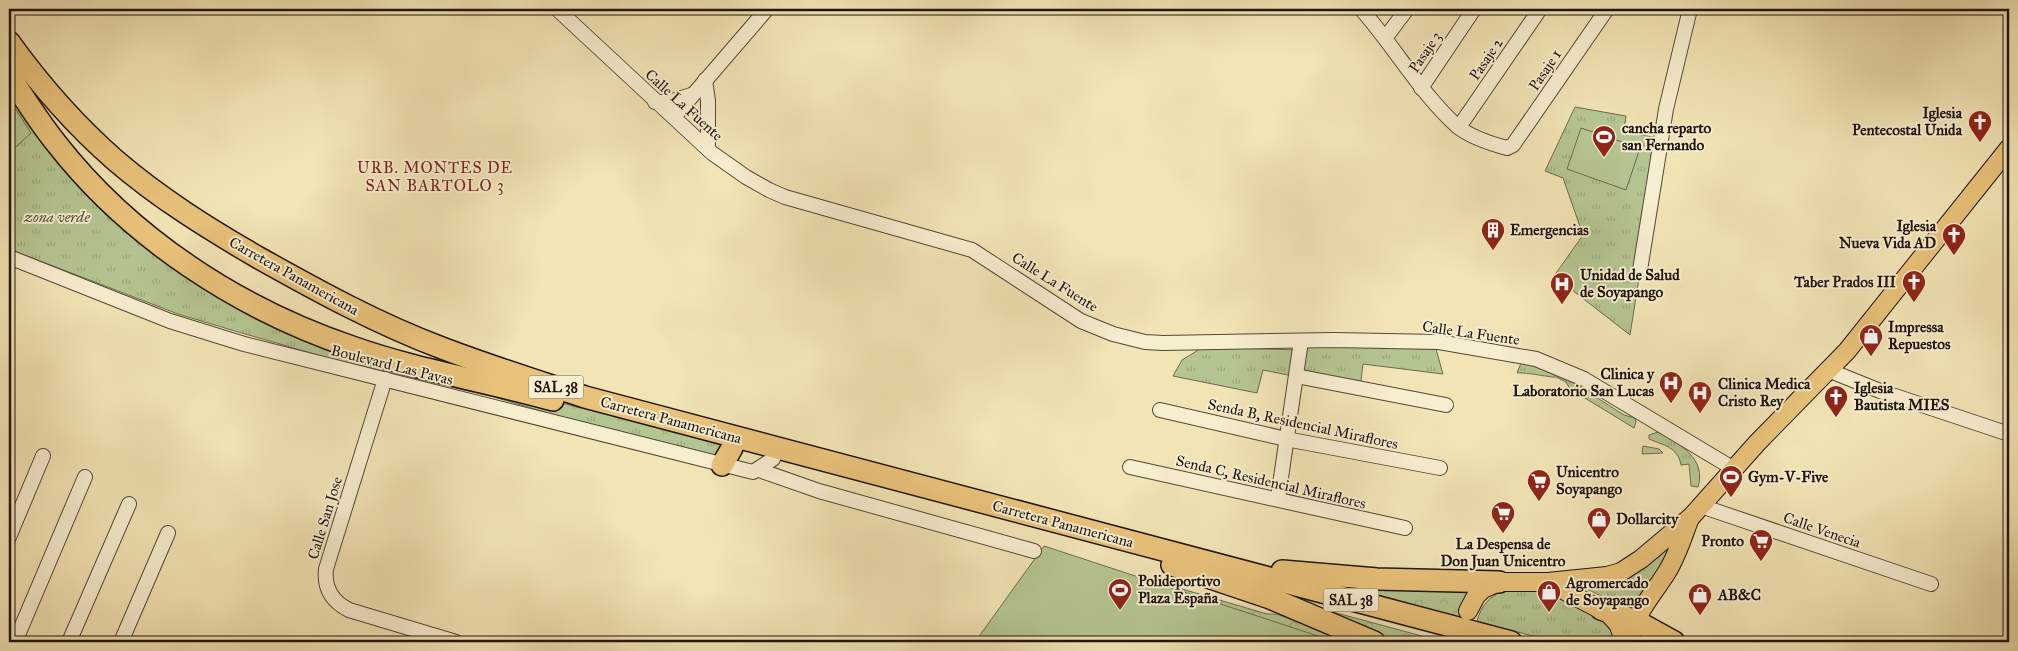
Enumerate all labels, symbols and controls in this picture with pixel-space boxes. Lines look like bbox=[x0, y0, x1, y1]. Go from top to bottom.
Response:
street label: Pasaje 3 bbox=[1405, 28, 1445, 76]
street label: Pasaje 2 bbox=[1465, 34, 1507, 84]
street label: Pasaje 1 bbox=[1525, 46, 1565, 94]
street label: Calle La Fuente bbox=[641, 65, 727, 145]
place label: Iglesia Pentecostal Unida bbox=[1852, 104, 1963, 139]
church icon: Iglesia Pentecostal Unida bbox=[1967, 109, 1993, 143]
place label: cancha reparto san Fernando bbox=[1622, 119, 1712, 154]
sports icon: cancha reparto san Fernando bbox=[1591, 124, 1617, 158]
district label: URB. MONTES DE SAN BARTOLO 3 bbox=[357, 158, 513, 195]
park label: zona verde bbox=[23, 208, 90, 226]
building icon: Emergencias bbox=[1480, 217, 1506, 251]
place label: Iglesia Nueva Vida AD bbox=[1839, 217, 1937, 252]
place label: Emergencias bbox=[1510, 221, 1589, 240]
church icon: Iglesia Nueva Vida AD bbox=[1941, 222, 1967, 256]
street label: Carretera Panamericana bbox=[226, 233, 363, 319]
street label: Calle La Fuente bbox=[1009, 248, 1101, 316]
place label: Unidad de Salud de Soyapango bbox=[1580, 266, 1680, 302]
church icon: Taber Prados III bbox=[1901, 269, 1927, 303]
hospital icon: Unidad de Salud de Soyapango bbox=[1549, 271, 1575, 305]
place label: Taber Prados III bbox=[1793, 273, 1897, 291]
street label: Calle La Fuente bbox=[1421, 317, 1521, 349]
place label: Impressa Repuestos bbox=[1888, 318, 1951, 354]
shop icon: Impressa Repuestos bbox=[1858, 323, 1884, 357]
street label: Boulevard Las Pavas bbox=[329, 341, 455, 389]
place label: Clinica y Laboratorio San Lucas bbox=[1513, 365, 1655, 400]
hospital icon: Clinica y Laboratorio San Lucas bbox=[1658, 370, 1684, 404]
place label: Clinica Medica Cristo Rey bbox=[1718, 375, 1811, 411]
road number: SAL 38 bbox=[528, 376, 584, 398]
place label: Iglesia Bautista MIES bbox=[1854, 379, 1950, 414]
hospital icon: Clinica Medica Cristo Rey bbox=[1687, 380, 1713, 414]
church icon: Iglesia Bautista MIES bbox=[1823, 384, 1849, 418]
street label: Carretera Panamericana bbox=[598, 392, 744, 448]
street label: Senda B, Residencial Miraflores bbox=[1206, 395, 1400, 453]
street label: Senda C, Residencial Miraflores bbox=[1174, 451, 1368, 513]
place label: Unicentro Soyapango bbox=[1556, 463, 1622, 499]
sports icon: Gym-V-Five bbox=[1718, 464, 1744, 498]
supermarket icon: Unicentro Soyapango bbox=[1526, 468, 1552, 502]
place label: Gym-V-Five bbox=[1748, 468, 1829, 487]
street label: Calle San Jose bbox=[304, 474, 347, 562]
street label: Carretera Panamericana bbox=[990, 496, 1136, 552]
supermarket icon: La Despensa de Don Juan Unicentro bbox=[1490, 500, 1516, 534]
shop icon: Dollarcity bbox=[1586, 506, 1612, 540]
street label: Calle Venecia bbox=[1781, 508, 1864, 552]
place label: Dollarcity bbox=[1616, 510, 1679, 529]
supermarket icon: Pronto bbox=[1748, 528, 1774, 562]
place label: Pronto bbox=[1701, 532, 1744, 550]
place label: La Despensa de Don Juan Unicentro bbox=[1440, 535, 1566, 571]
place label: Polideportivo Plaza España bbox=[1138, 572, 1221, 608]
place label: Agromercado de Soyapango bbox=[1565, 574, 1649, 610]
sports icon: Polideportivo Plaza España bbox=[1107, 577, 1133, 611]
shop icon: Agromercado de Soyapango bbox=[1536, 579, 1562, 613]
shop icon: AB&C bbox=[1687, 582, 1713, 616]
place label: AB&C bbox=[1717, 586, 1761, 604]
road number: SAL 38 bbox=[1324, 588, 1378, 612]

